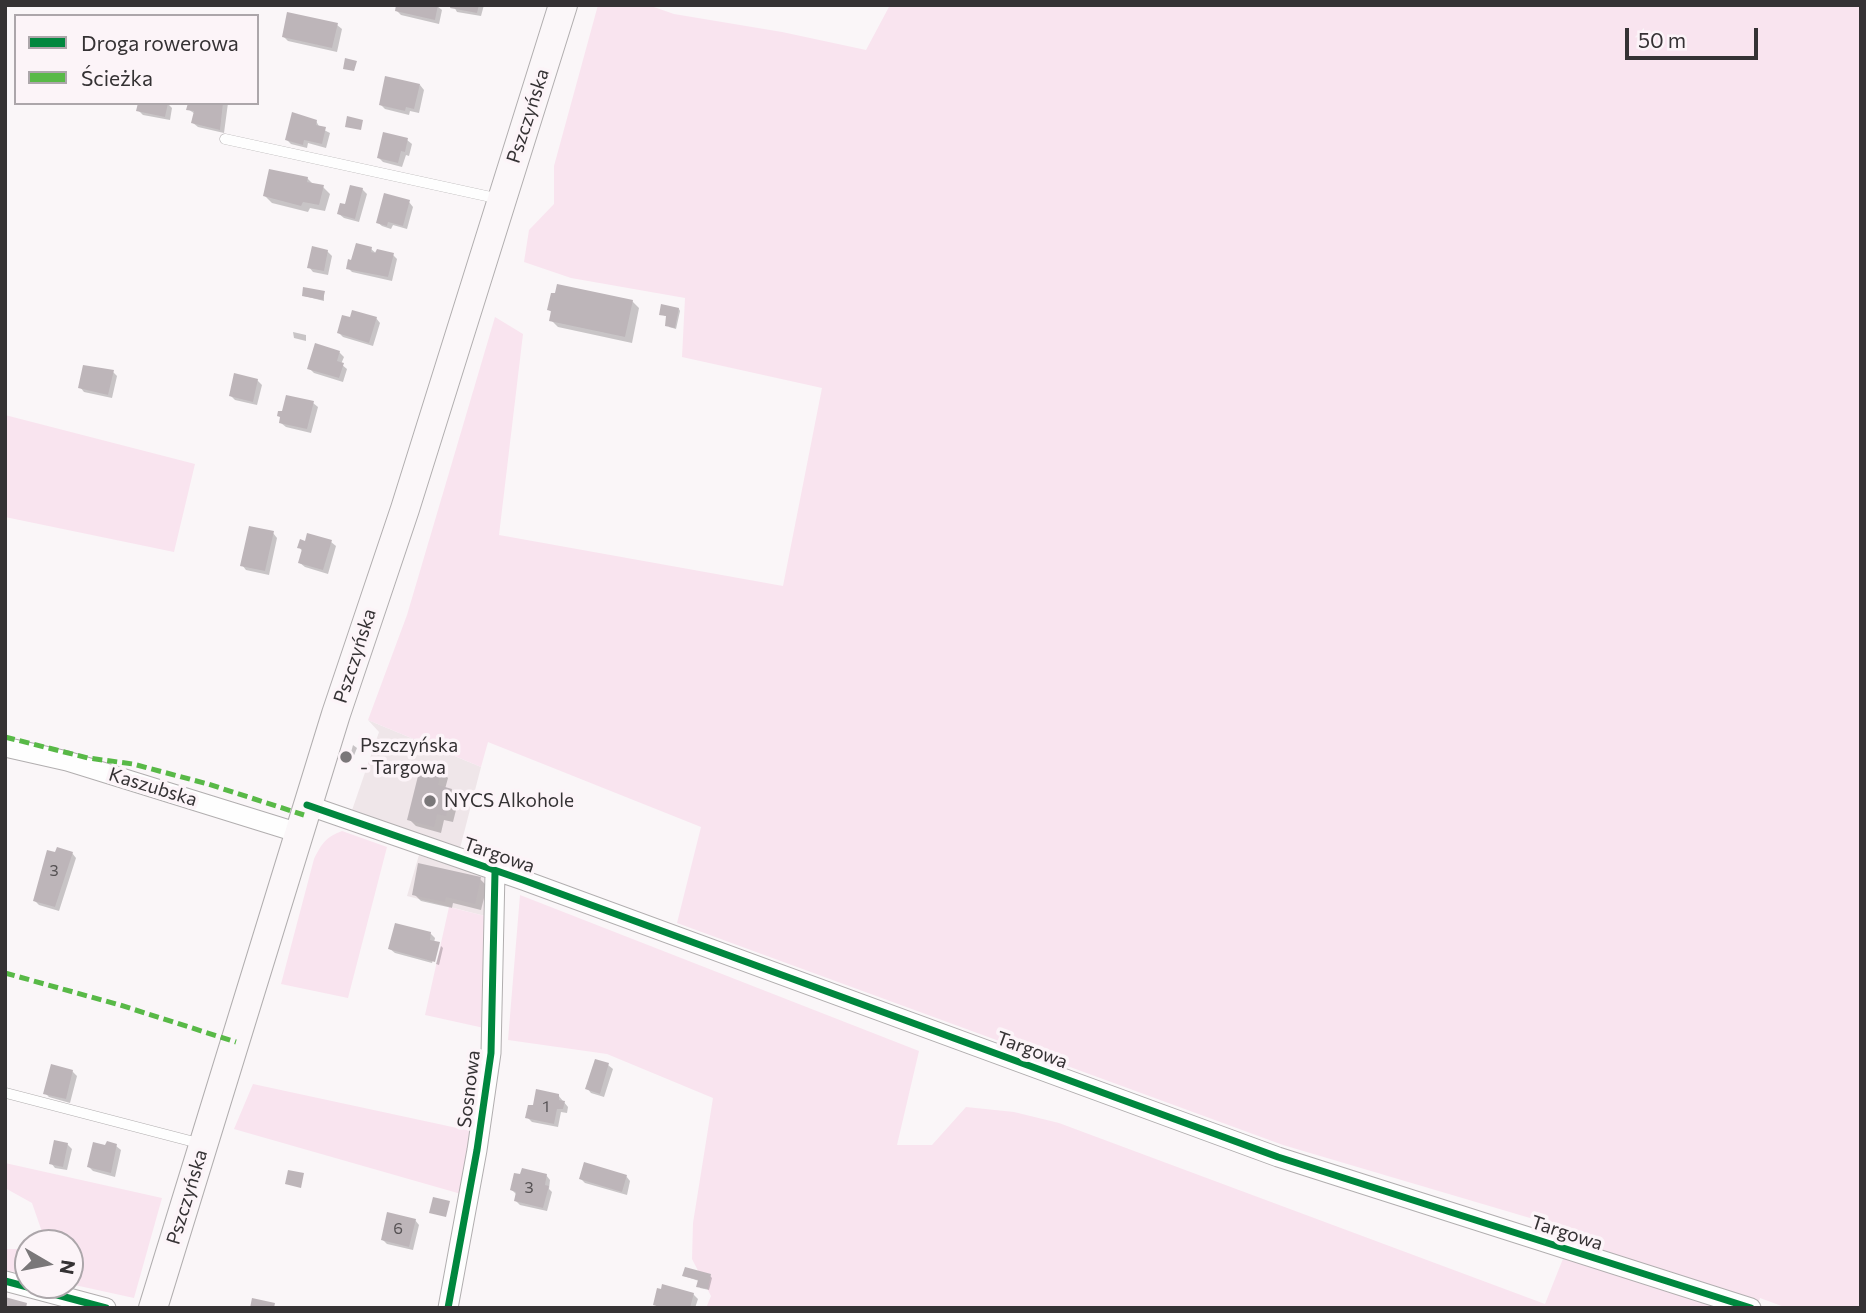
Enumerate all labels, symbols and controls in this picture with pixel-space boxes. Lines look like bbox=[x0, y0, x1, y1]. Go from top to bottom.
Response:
legend bbox=[14, 14, 259, 105]
scale bar bbox=[1628, 14, 1761, 58]
text: 50 m bbox=[1638, 27, 1686, 52]
text: Droga rowerowa bbox=[81, 30, 239, 55]
text: Ścieżka bbox=[81, 65, 153, 90]
street label: Pszczyńska bbox=[502, 66, 554, 166]
street label: Pszczyńska bbox=[329, 606, 381, 706]
place label: Pszczyńska - Targowa bbox=[360, 735, 458, 779]
marker: Pszczyńska - Targowa bbox=[338, 749, 354, 765]
street label: Kaszubska bbox=[106, 763, 200, 811]
place label: NYCS Alkohole bbox=[444, 790, 574, 812]
marker: NYCS Alkohole bbox=[422, 793, 438, 809]
street label: Targowa bbox=[460, 832, 538, 878]
house number: 3 bbox=[49, 861, 59, 881]
street label: Targowa bbox=[993, 1027, 1071, 1073]
street label: Sosnowa bbox=[453, 1049, 485, 1129]
house number: 1 bbox=[543, 1097, 549, 1117]
street label: Pszczyńska bbox=[162, 1147, 212, 1247]
house number: 3 bbox=[524, 1178, 534, 1198]
street label: Targowa bbox=[1528, 1211, 1606, 1255]
house number: 6 bbox=[393, 1219, 403, 1239]
north arrow bbox=[14, 1229, 84, 1299]
text: N bbox=[56, 1258, 81, 1276]

